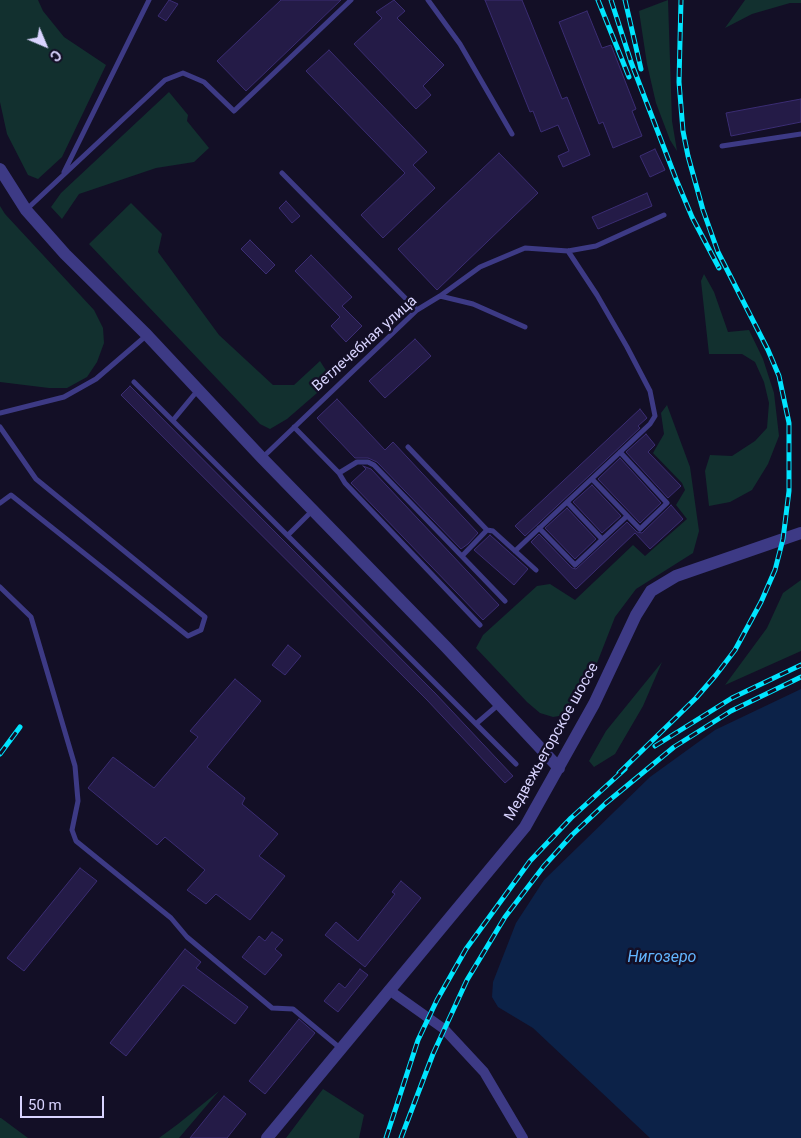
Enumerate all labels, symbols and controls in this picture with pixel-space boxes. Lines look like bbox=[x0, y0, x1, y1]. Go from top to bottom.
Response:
north arrow bbox=[20, 20, 70, 70]
text: С bbox=[47, 47, 65, 65]
street label: Ветлечебная улица bbox=[309, 292, 421, 396]
street label: Медвежьегорское шоссе bbox=[501, 660, 603, 824]
water label: Нигозеро bbox=[628, 948, 696, 968]
scale bar bbox=[22, 1086, 106, 1118]
text: 50 m bbox=[28, 1096, 62, 1114]

